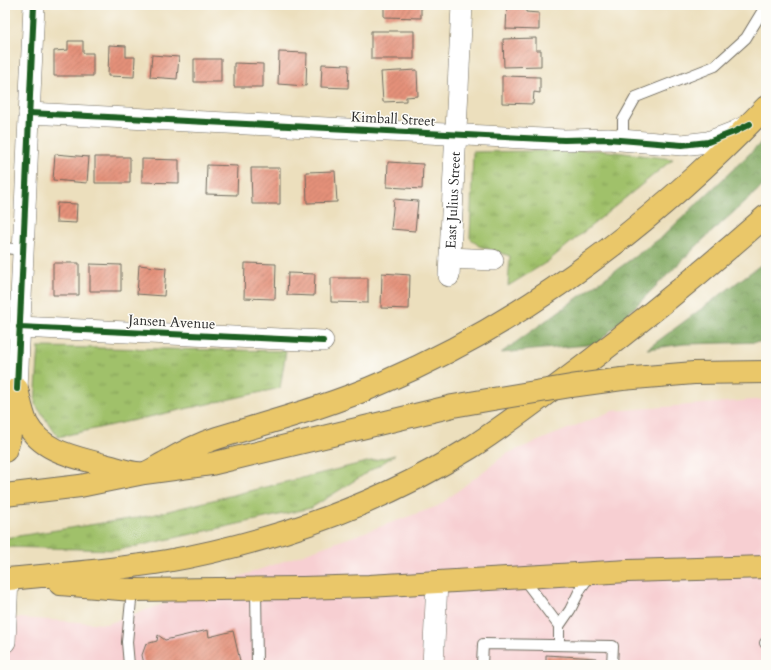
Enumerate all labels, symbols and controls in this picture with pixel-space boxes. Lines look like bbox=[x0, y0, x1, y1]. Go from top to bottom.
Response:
street label: Kimball Street bbox=[350, 107, 436, 131]
street label: East Julius Street bbox=[441, 150, 464, 249]
street label: Jansen Avenue bbox=[126, 310, 216, 334]

